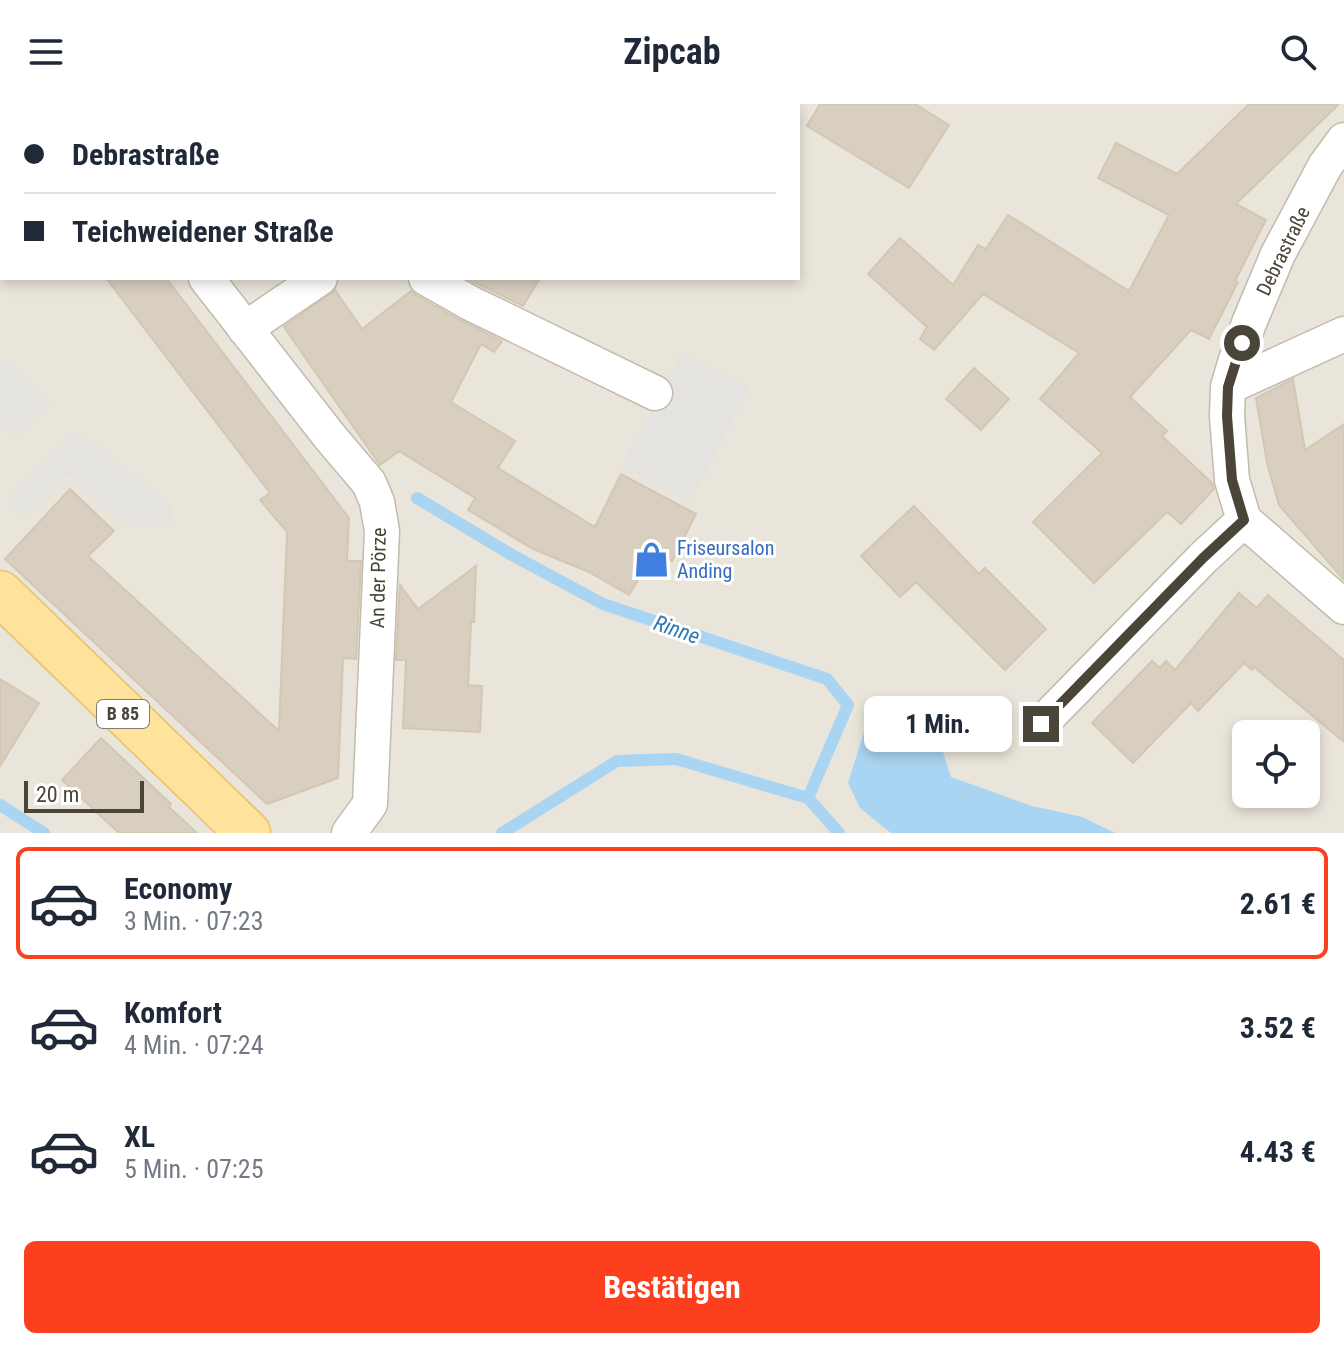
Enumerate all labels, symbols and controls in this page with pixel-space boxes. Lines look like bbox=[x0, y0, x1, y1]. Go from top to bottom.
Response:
icon: menu bbox=[24, 30, 68, 74]
icon: search bbox=[1276, 30, 1320, 74]
text: Zipcab bbox=[623, 31, 721, 73]
text: Debrastraße bbox=[72, 137, 219, 172]
street label: Debrastraße bbox=[1251, 203, 1315, 299]
text: Teichweidener Straße bbox=[72, 214, 334, 249]
route start bbox=[1224, 325, 1260, 361]
street label: An der Pörze bbox=[365, 527, 391, 629]
place label: Friseursalon Anding bbox=[677, 536, 774, 583]
shop icon: Friseursalon Anding bbox=[632, 540, 670, 578]
water label: Rinne bbox=[651, 610, 703, 649]
callout: 1 Min. bbox=[865, 696, 1013, 752]
road number: B 85 bbox=[97, 700, 149, 728]
route end bbox=[1023, 706, 1059, 742]
text: 1 Min. bbox=[905, 709, 971, 739]
map controls bbox=[1232, 720, 1320, 808]
button: locate bbox=[1232, 720, 1320, 808]
scale bar bbox=[24, 777, 144, 813]
text: 20 m bbox=[36, 782, 79, 807]
icon: car bbox=[28, 867, 100, 939]
text: Economy bbox=[124, 871, 232, 906]
text: 2.61 € bbox=[1240, 886, 1316, 921]
text: 3 Min. · 07:23 bbox=[124, 906, 264, 936]
icon: car bbox=[28, 991, 100, 1063]
text: Komfort bbox=[124, 995, 222, 1030]
text: 3.52 € bbox=[1240, 1010, 1316, 1045]
text: 4 Min. · 07:24 bbox=[124, 1030, 264, 1060]
icon: car bbox=[28, 1115, 100, 1187]
text: XL bbox=[124, 1119, 155, 1154]
text: 4.43 € bbox=[1240, 1134, 1316, 1169]
text: 5 Min. · 07:25 bbox=[124, 1154, 264, 1184]
button: Bestätigen bbox=[24, 1241, 1320, 1333]

